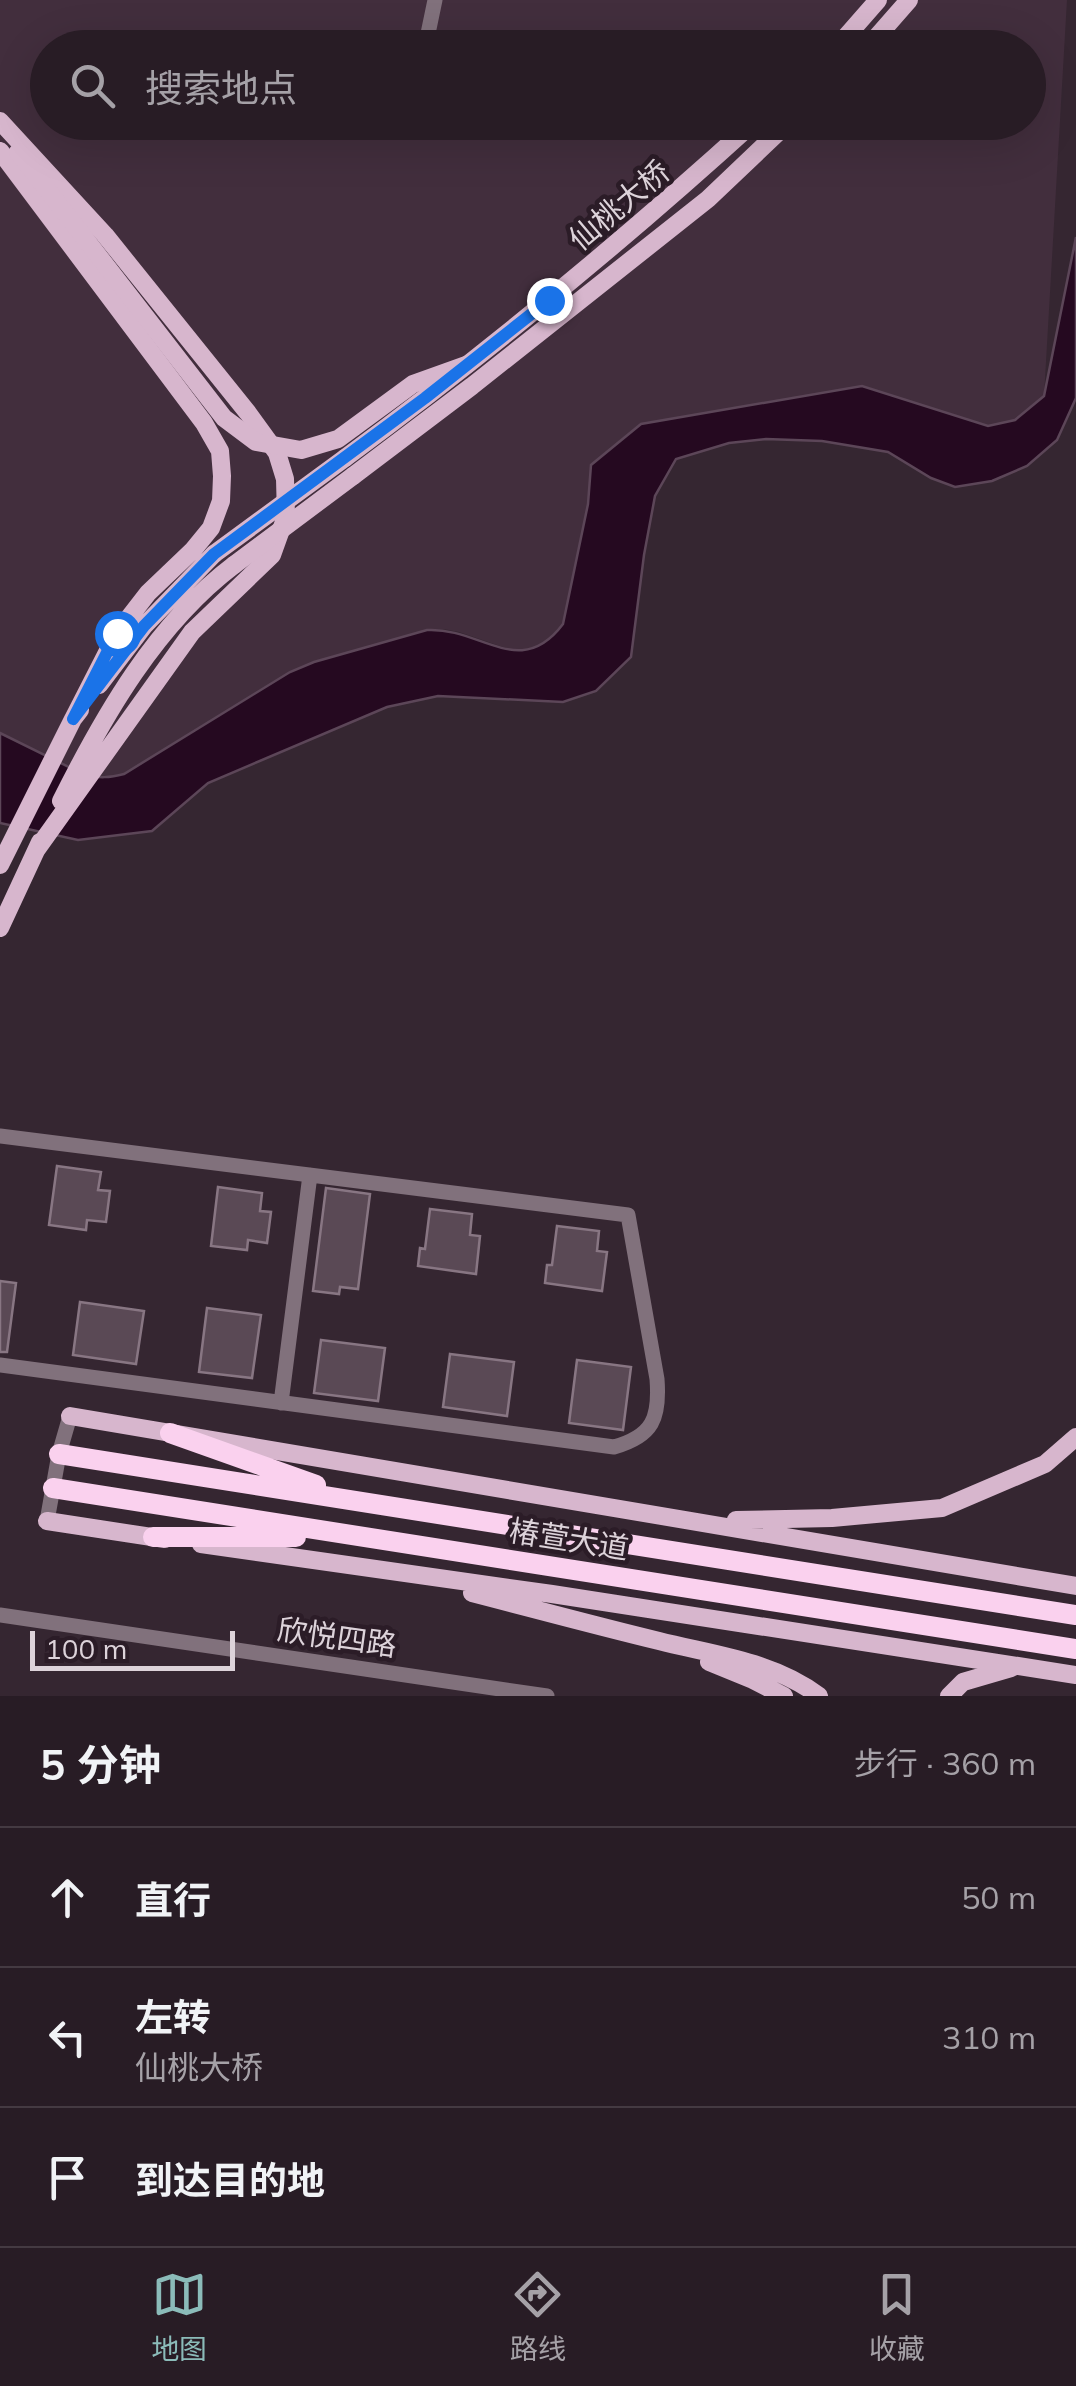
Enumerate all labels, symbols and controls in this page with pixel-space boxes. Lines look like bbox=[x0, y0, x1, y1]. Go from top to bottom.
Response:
search box bbox=[30, 30, 1046, 140]
icon: search bbox=[65, 58, 120, 113]
text: 搜索地点 bbox=[145, 64, 297, 112]
street label: 仙桃大桥 bbox=[561, 152, 677, 258]
route end bbox=[527, 278, 573, 324]
route start bbox=[95, 611, 141, 657]
street label: 椿萱大道 bbox=[507, 1511, 631, 1567]
street label: 欣悦四路 bbox=[275, 1610, 399, 1664]
scale bar bbox=[30, 1626, 235, 1670]
text: 100 m bbox=[45, 1631, 127, 1666]
text: 5 分钟 bbox=[40, 1738, 161, 1791]
text: 步行 · 360 m bbox=[854, 1743, 1036, 1783]
icon: ahead bbox=[40, 1870, 95, 1925]
text: 直行 bbox=[135, 1876, 211, 1924]
text: 50 m bbox=[961, 1877, 1036, 1917]
text: 左转 bbox=[135, 1993, 211, 2041]
icon: left bbox=[40, 2010, 95, 2065]
text: 310 m bbox=[942, 2017, 1036, 2057]
text: 仙桃大桥 bbox=[135, 2047, 263, 2087]
icon: arrive bbox=[40, 2150, 95, 2205]
text: 到达目的地 bbox=[135, 2156, 325, 2204]
tab: 地图 bbox=[151, 2267, 207, 2367]
tab: 路线 bbox=[510, 2267, 566, 2367]
tab: 收藏 bbox=[869, 2267, 925, 2367]

